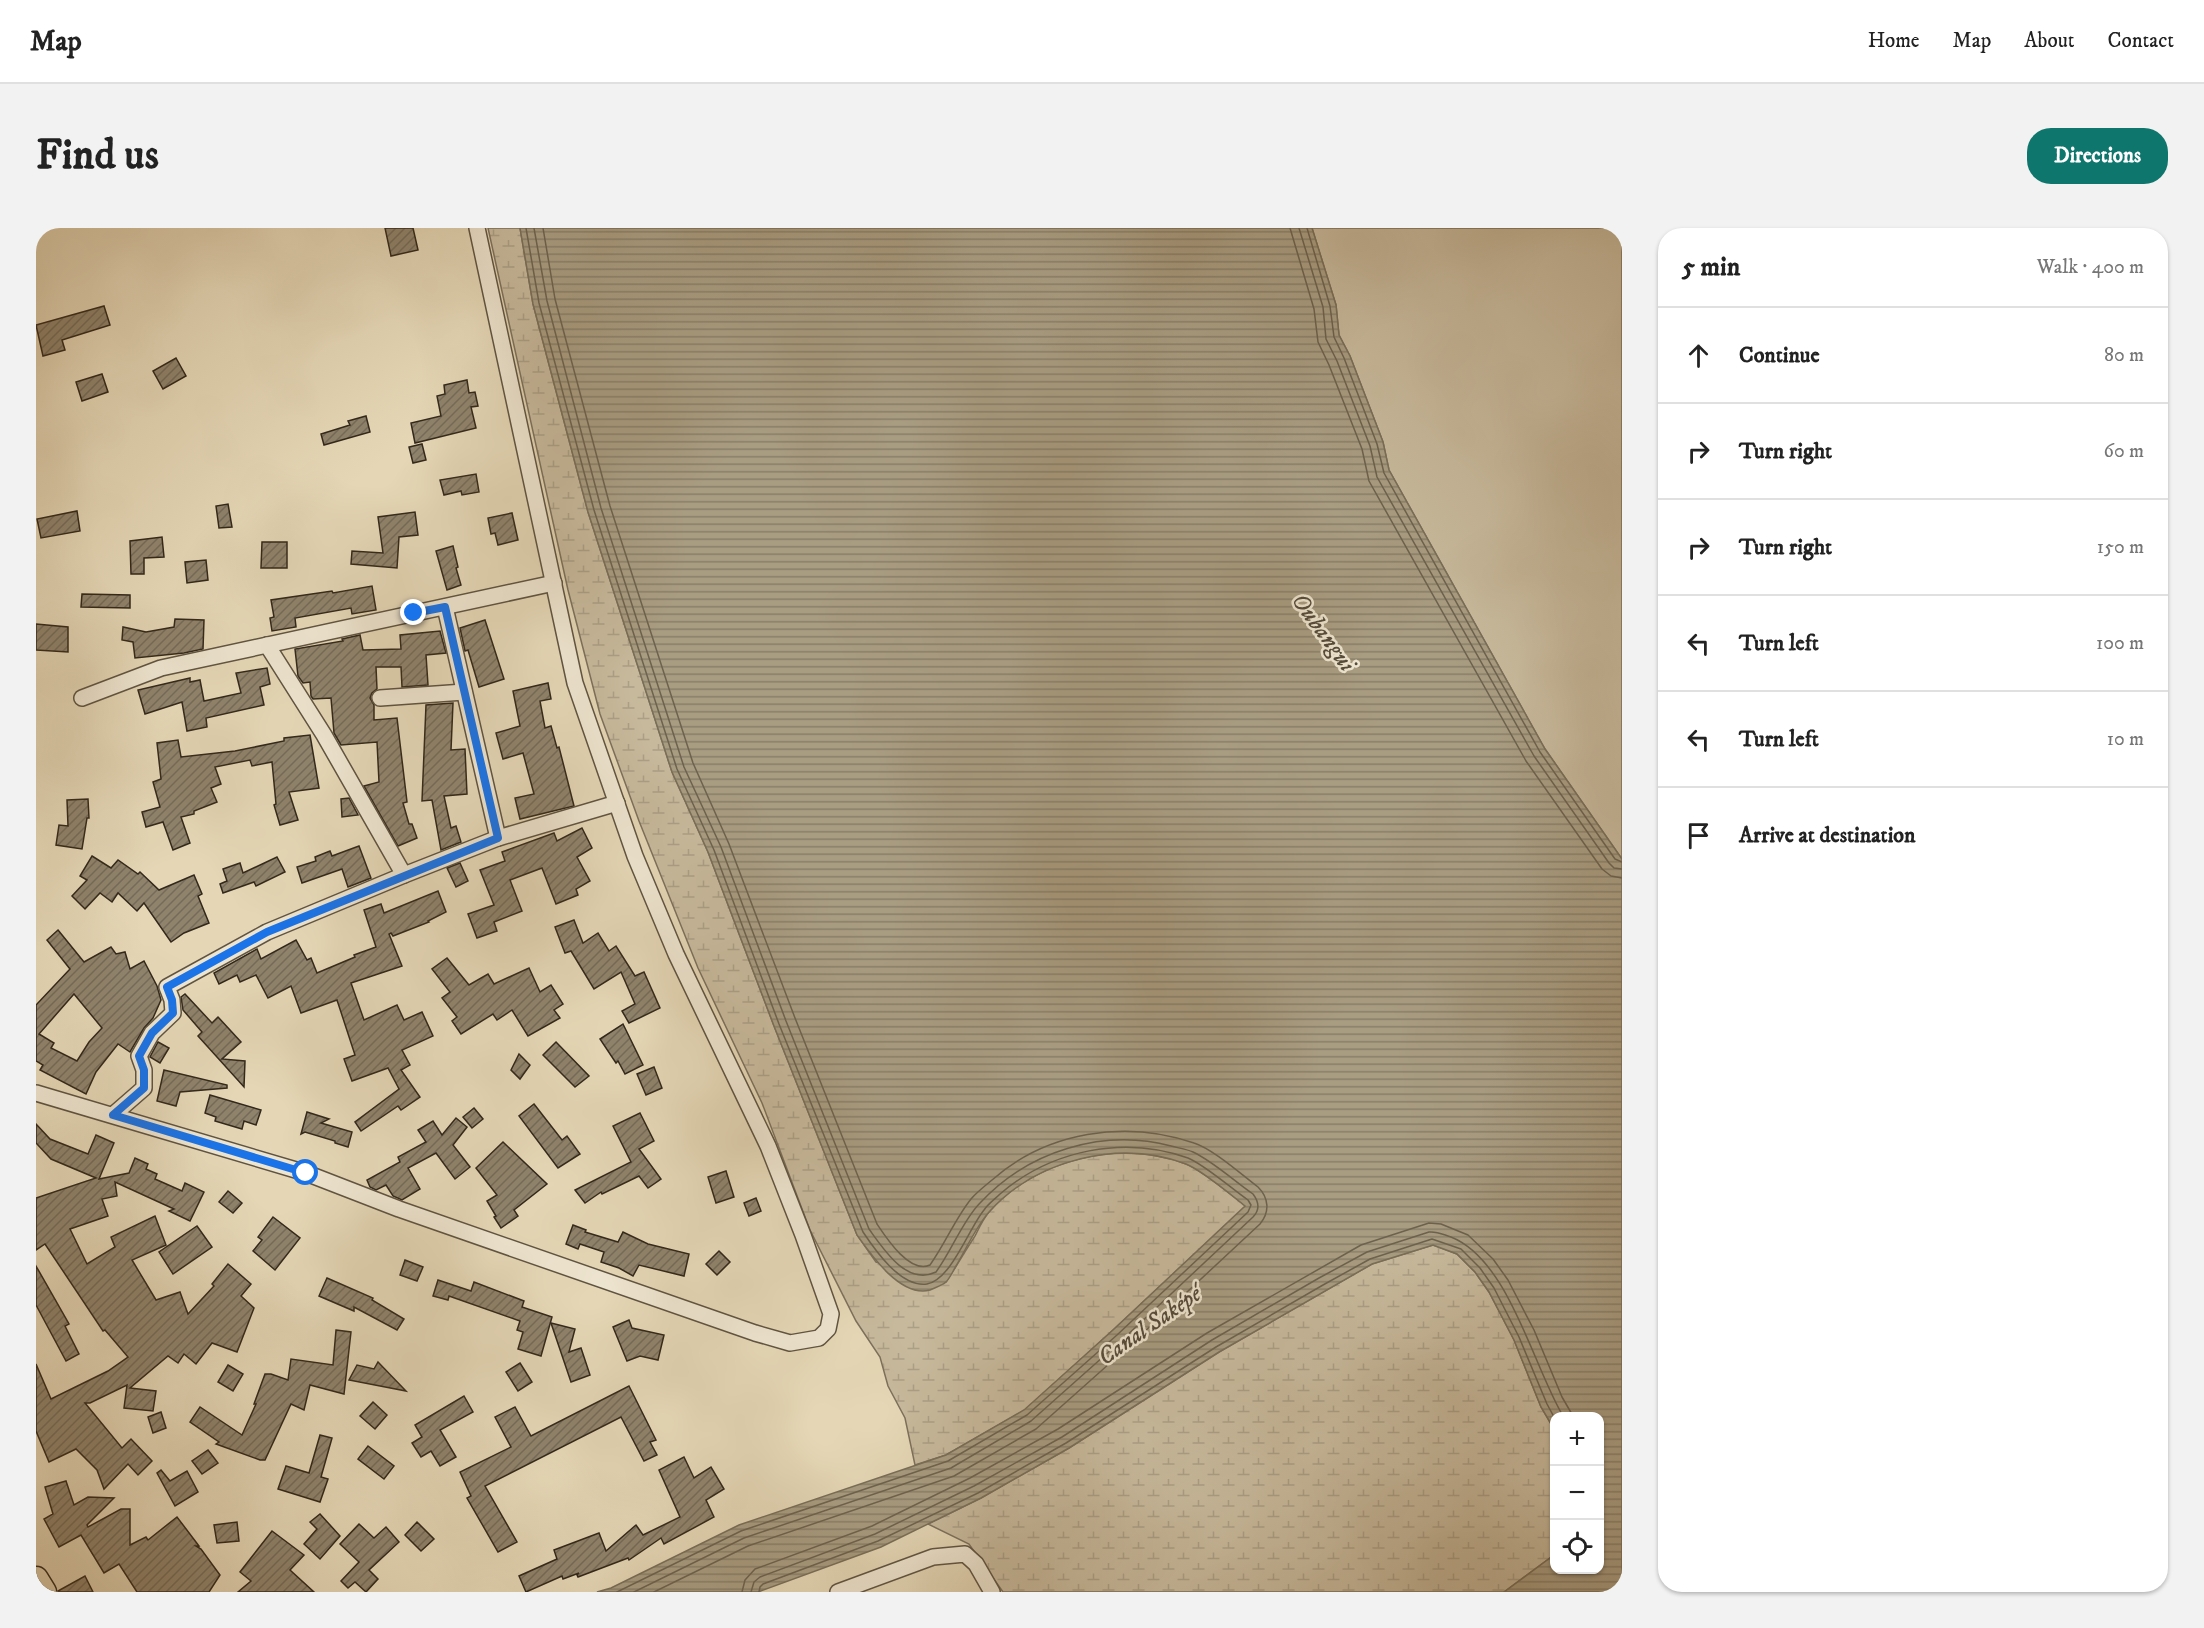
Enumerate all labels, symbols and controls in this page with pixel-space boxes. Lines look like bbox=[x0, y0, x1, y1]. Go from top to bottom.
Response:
text: Map bbox=[30, 24, 82, 59]
text: Home bbox=[1868, 28, 1920, 54]
text: Map bbox=[1953, 28, 1991, 54]
text: About bbox=[2024, 28, 2075, 54]
text: Contact bbox=[2108, 28, 2174, 54]
button: Directions bbox=[2027, 128, 2168, 184]
text: Find us bbox=[36, 130, 159, 182]
text: 5 min bbox=[1682, 251, 1740, 284]
text: Walk · 400 m bbox=[2037, 255, 2144, 280]
icon: ahead bbox=[1682, 339, 1715, 372]
text: Continue bbox=[1739, 342, 1820, 369]
text: 80 m bbox=[2104, 343, 2144, 368]
icon: right bbox=[1682, 435, 1715, 468]
text: Turn right bbox=[1739, 438, 1832, 465]
text: 60 m bbox=[2104, 439, 2144, 464]
icon: right bbox=[1682, 531, 1715, 564]
text: Turn right bbox=[1739, 534, 1832, 561]
text: 150 m bbox=[2097, 535, 2144, 560]
water label: Oubangui bbox=[1285, 587, 1363, 679]
route end bbox=[400, 599, 426, 625]
icon: left bbox=[1682, 627, 1715, 660]
text: Turn left bbox=[1739, 630, 1819, 657]
text: 100 m bbox=[2096, 631, 2144, 656]
icon: left bbox=[1682, 723, 1715, 756]
text: Turn left bbox=[1739, 726, 1819, 753]
text: 10 m bbox=[2107, 727, 2144, 752]
icon: arrive bbox=[1682, 819, 1715, 852]
text: Arrive at destination bbox=[1739, 822, 1916, 849]
route start bbox=[292, 1159, 318, 1185]
water label: Canal Saképé bbox=[1092, 1277, 1210, 1373]
map controls bbox=[1550, 1412, 1604, 1574]
button: + bbox=[1550, 1412, 1604, 1466]
button: − bbox=[1550, 1466, 1604, 1520]
button: locate bbox=[1550, 1520, 1604, 1574]

